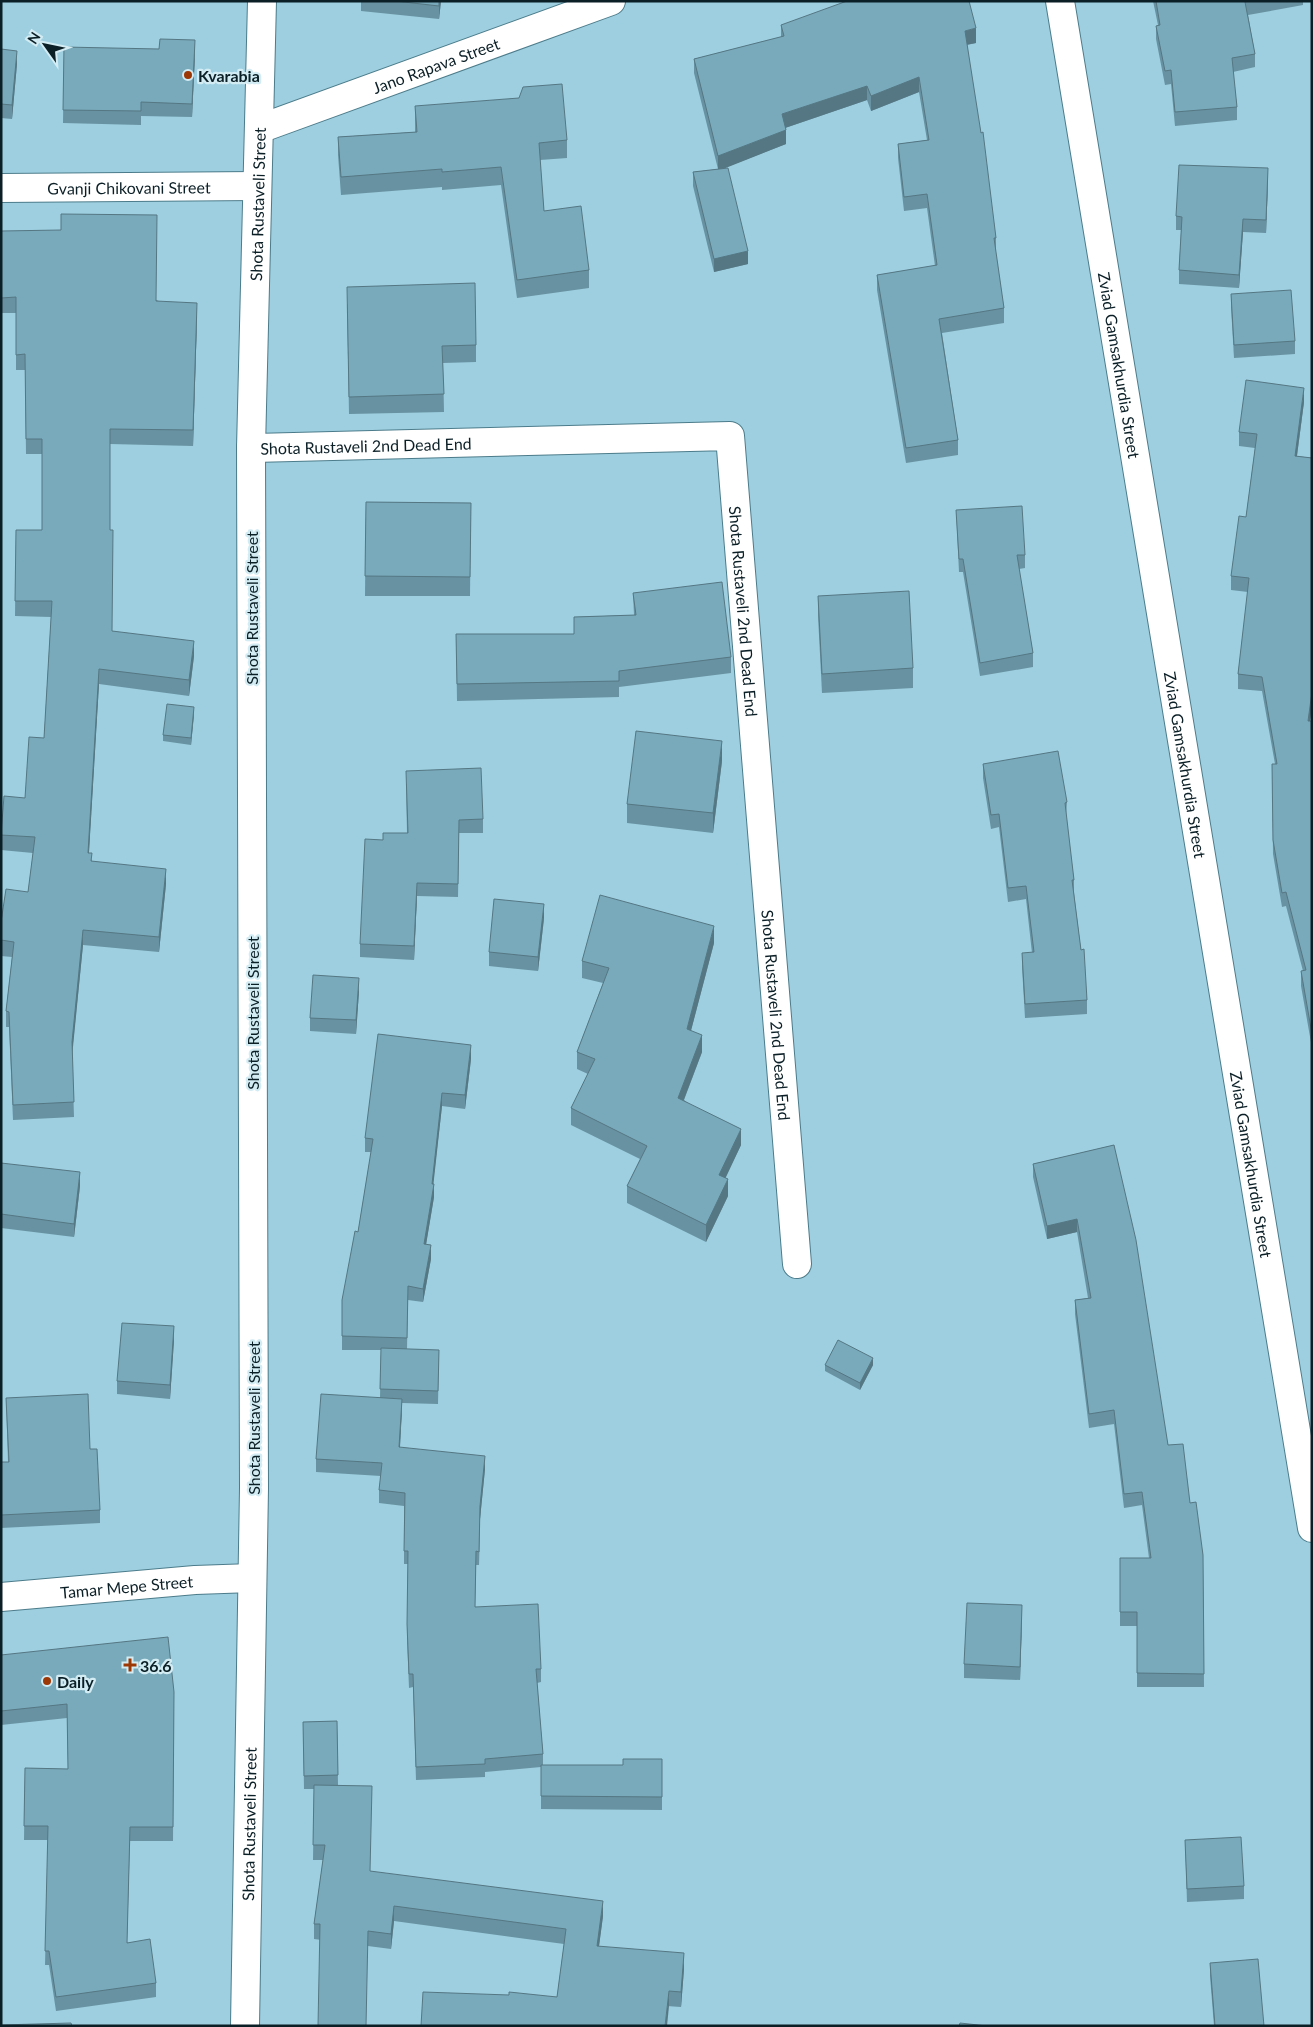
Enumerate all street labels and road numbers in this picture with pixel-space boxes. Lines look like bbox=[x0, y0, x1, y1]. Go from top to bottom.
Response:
street label: Jano Rapava Street bbox=[370, 33, 502, 96]
street label: Shota Rustaveli Street bbox=[246, 127, 268, 281]
street label: Gvanji Chikovani Street bbox=[47, 177, 211, 197]
street label: Zviad Gamsakhurdia Street bbox=[1095, 271, 1145, 460]
street label: Shota Rustaveli 2nd Dead End bbox=[260, 433, 472, 457]
street label: Shota Rustaveli 2nd Dead End bbox=[726, 505, 762, 717]
street label: Shota Rustaveli Street bbox=[242, 531, 261, 685]
street label: Zviad Gamsakhurdia Street bbox=[1161, 670, 1211, 859]
street label: Shota Rustaveli 2nd Dead End bbox=[759, 909, 795, 1121]
street label: Shota Rustaveli Street bbox=[243, 936, 262, 1090]
street label: Zviad Gamsakhurdia Street bbox=[1227, 1070, 1277, 1259]
street label: Shota Rustaveli Street bbox=[244, 1341, 263, 1495]
street label: Tamar Mepe Street bbox=[59, 1571, 194, 1601]
street label: Shota Rustaveli Street bbox=[238, 1747, 259, 1901]

